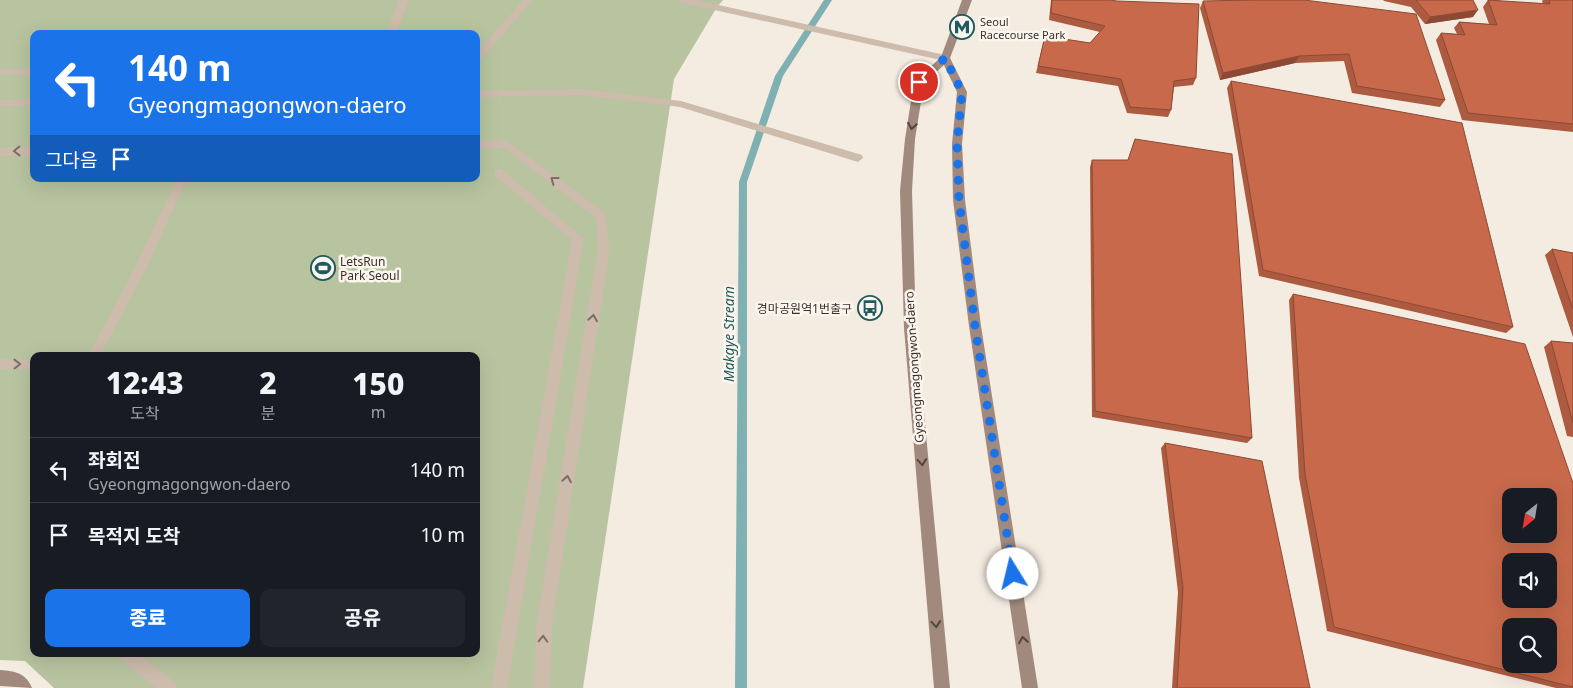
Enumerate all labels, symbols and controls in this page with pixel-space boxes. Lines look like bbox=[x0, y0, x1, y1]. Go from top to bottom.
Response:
metro station icon: Seoul Racecourse Park bbox=[949, 14, 975, 40]
place label: Seoul Racecourse Park bbox=[980, 14, 1065, 42]
text: 140 m bbox=[128, 44, 231, 91]
icon: left bbox=[45, 50, 110, 115]
pin bbox=[898, 61, 940, 103]
icon: arrive bbox=[905, 68, 933, 96]
text: Gyeongmagongwon-daero bbox=[128, 89, 406, 119]
one-way arrow bbox=[907, 121, 917, 130]
icon: arrive bbox=[107, 145, 135, 173]
one-way arrow bbox=[13, 146, 21, 157]
text: 그다음 bbox=[45, 147, 97, 173]
one-way arrow bbox=[551, 178, 560, 186]
place label: LetsRun Park Seoul bbox=[340, 253, 400, 284]
sports icon: LetsRun Park Seoul bbox=[310, 255, 336, 281]
water label: Makgye Stream bbox=[719, 286, 738, 382]
street label: Gyeongmagongwon-daero bbox=[900, 291, 928, 443]
bus stop icon: 경마공원역1번출구 bbox=[857, 295, 883, 321]
place label: 경마공원역1번출구 bbox=[757, 300, 852, 317]
one-way arrow bbox=[588, 314, 598, 323]
one-way arrow bbox=[14, 359, 21, 369]
text: 12:43 bbox=[106, 362, 184, 403]
text: 2 bbox=[259, 362, 277, 403]
text: 150 bbox=[352, 363, 404, 404]
text: m bbox=[371, 401, 386, 423]
text: 도착 bbox=[130, 402, 159, 424]
text: 분 bbox=[261, 402, 275, 424]
text: 좌회전 bbox=[88, 447, 140, 473]
icon: left bbox=[45, 456, 73, 484]
text: 140 m bbox=[410, 457, 465, 483]
one-way arrow bbox=[916, 459, 927, 467]
text: Gyeongmagongwon-daero bbox=[88, 473, 291, 495]
one-way arrow bbox=[562, 474, 572, 483]
north arrow bbox=[1502, 488, 1558, 542]
map controls bbox=[1502, 488, 1557, 673]
icon: arrive bbox=[45, 521, 73, 549]
text: 10 m bbox=[421, 522, 465, 548]
text: 목적지 도착 bbox=[88, 523, 180, 549]
position arrow bbox=[986, 547, 1038, 599]
button: sound bbox=[1502, 553, 1557, 608]
button: 종료 bbox=[45, 589, 250, 647]
button: 공유 bbox=[260, 589, 465, 647]
button: search bbox=[1502, 618, 1557, 673]
one-way arrow bbox=[930, 621, 941, 629]
one-way arrow bbox=[538, 635, 548, 643]
one-way arrow bbox=[1018, 635, 1028, 644]

